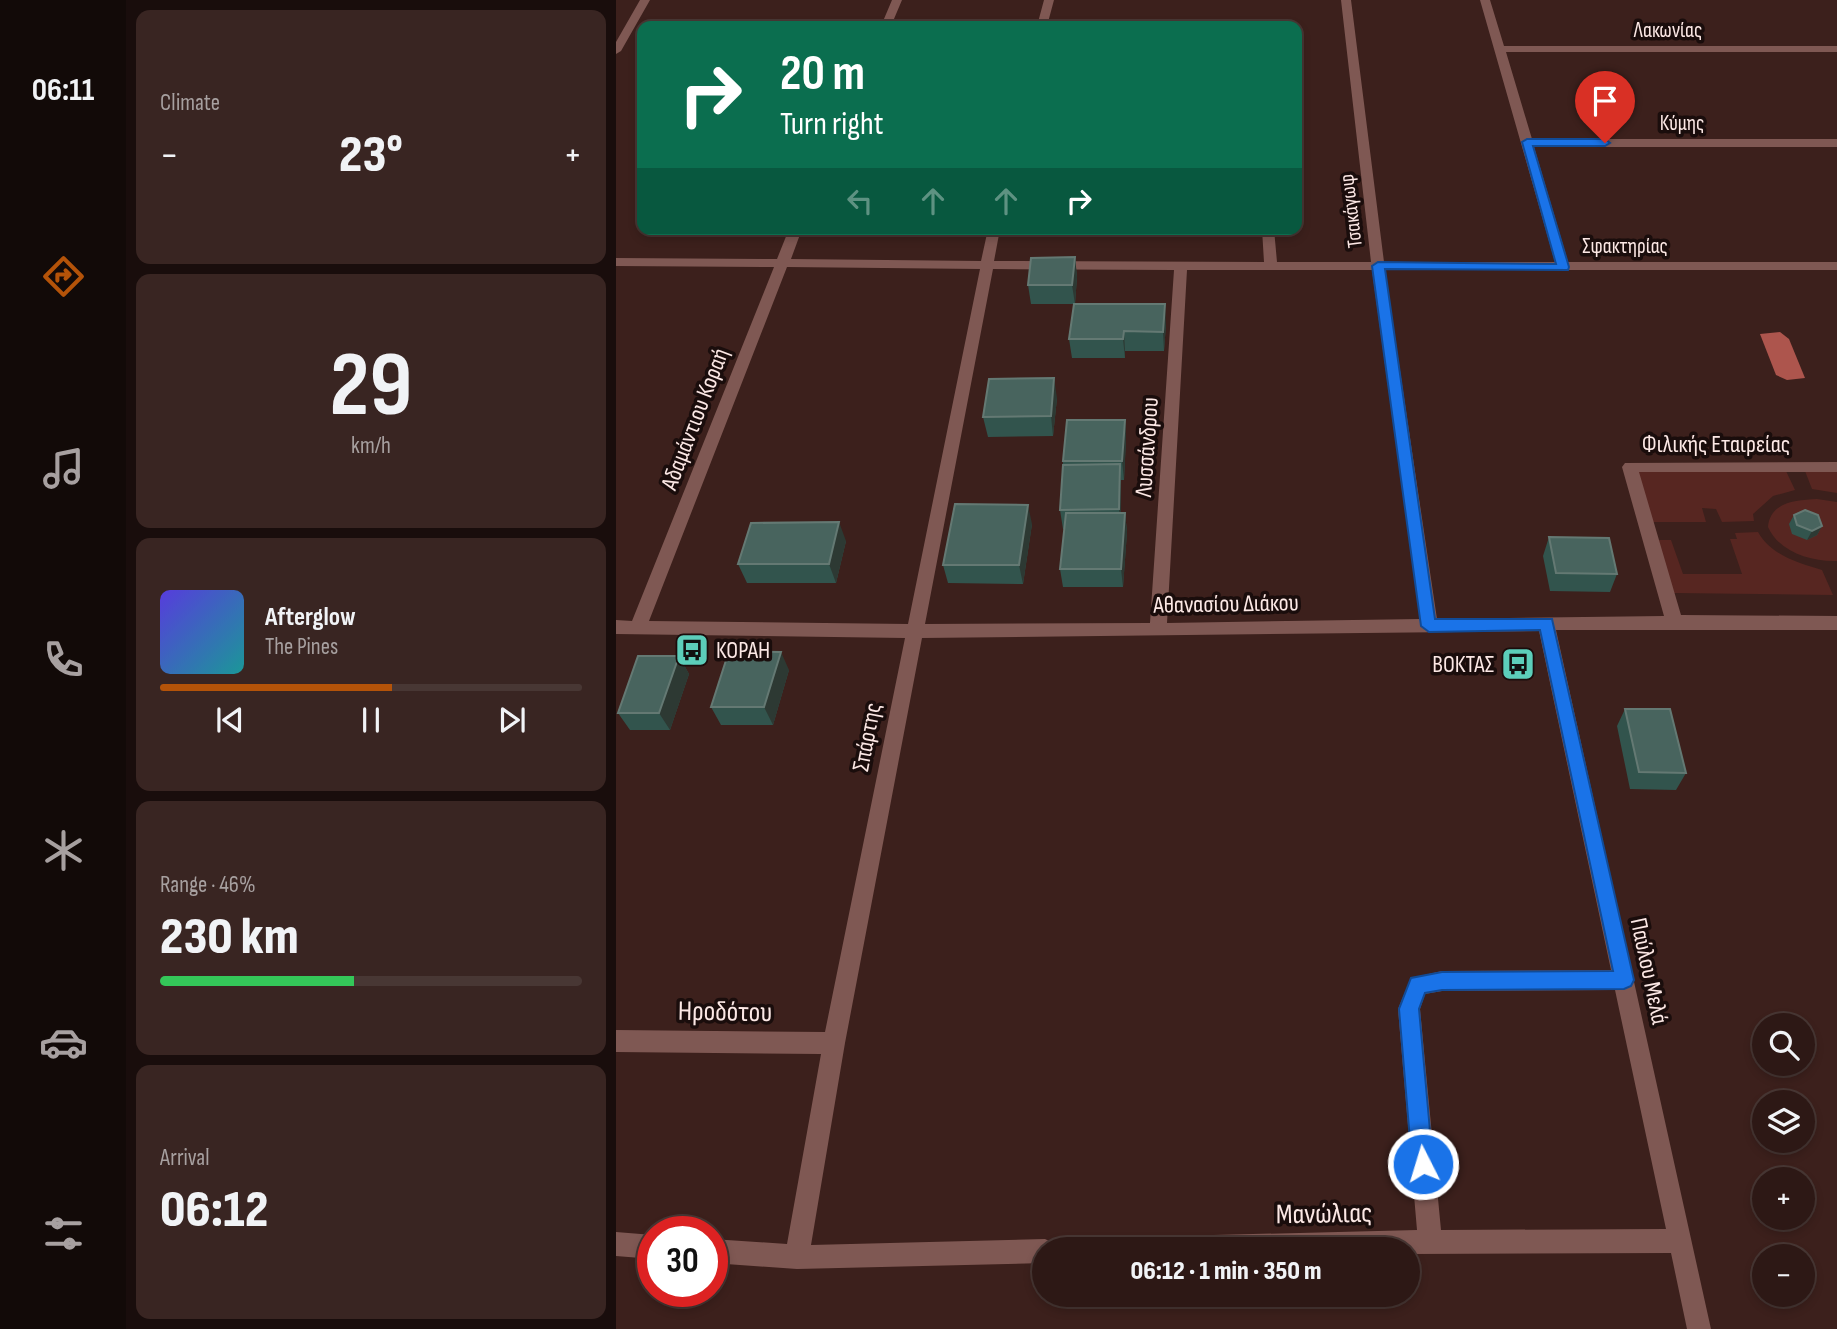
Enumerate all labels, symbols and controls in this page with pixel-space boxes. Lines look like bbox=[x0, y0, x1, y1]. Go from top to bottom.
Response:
street label: Λακωνίας bbox=[1633, 18, 1702, 43]
text: 20 m bbox=[780, 45, 865, 104]
icon: right bbox=[665, 49, 756, 140]
text: 06:11 bbox=[32, 71, 94, 110]
pin bbox=[1575, 71, 1635, 143]
icon: arrive bbox=[1586, 82, 1624, 120]
text: Climate bbox=[160, 89, 220, 117]
text: Turn right bbox=[780, 105, 884, 144]
street label: Κύμης bbox=[1660, 111, 1704, 136]
text: 23° bbox=[339, 124, 403, 187]
text: − bbox=[160, 133, 179, 178]
text: + bbox=[563, 133, 582, 178]
street label: Τσακάγωφ bbox=[1334, 173, 1368, 249]
icon: left bbox=[841, 182, 879, 220]
icon: ahead bbox=[914, 182, 952, 220]
icon: ahead bbox=[987, 182, 1025, 220]
icon: right bbox=[1060, 182, 1098, 220]
street label: Σφακτηρίας bbox=[1582, 234, 1668, 259]
icon: directions bbox=[39, 252, 88, 301]
text: 29 bbox=[330, 332, 413, 441]
street label: Αδαμάντιου Κοραή bbox=[654, 344, 735, 495]
street label: Λυσσάνδρου bbox=[1129, 396, 1165, 499]
street label: Φιλικής Εταιρείας bbox=[1642, 430, 1790, 459]
text: km/h bbox=[351, 432, 391, 460]
icon: music bbox=[39, 444, 88, 493]
street label: Αθανασίου Διάκου bbox=[1152, 588, 1299, 620]
text: Afterglow bbox=[265, 602, 356, 633]
bus stop icon: ΚΟΡΑΗ bbox=[673, 631, 711, 669]
text: The Pines bbox=[265, 633, 338, 661]
icon: phone bbox=[39, 635, 88, 684]
place label: ΚΟΡΑΗ bbox=[716, 636, 770, 665]
bus stop icon: ΒΟΚΤΑΣ bbox=[1499, 645, 1537, 683]
place label: ΒΟΚΤΑΣ bbox=[1432, 650, 1494, 679]
street label: Σπάρτης bbox=[846, 700, 888, 774]
icon: previous bbox=[211, 701, 249, 739]
icon: pause bbox=[352, 701, 390, 739]
icon: next bbox=[493, 701, 531, 739]
icon: climate bbox=[39, 826, 88, 875]
text: Range · 46% bbox=[160, 871, 256, 899]
text: 230 km bbox=[160, 906, 299, 969]
street label: Παύλου Μελά bbox=[1624, 915, 1674, 1027]
street label: Ηροδότου bbox=[678, 995, 772, 1029]
map controls bbox=[1752, 1013, 1815, 1307]
button: search bbox=[1752, 1013, 1815, 1076]
icon: car bbox=[39, 1018, 88, 1067]
button: layers bbox=[1752, 1090, 1815, 1153]
position arrow bbox=[1386, 1127, 1460, 1201]
text: Arrival bbox=[160, 1144, 209, 1172]
button: + bbox=[1752, 1167, 1815, 1230]
text: 06:12 bbox=[160, 1179, 268, 1242]
street label: Μανώλιας bbox=[1276, 1197, 1372, 1231]
icon: filters bbox=[39, 1209, 88, 1258]
speed limit sign: 30 bbox=[637, 1216, 728, 1307]
button: − bbox=[1752, 1244, 1815, 1307]
text: 06:12 · 1 min · 350 m bbox=[1130, 1256, 1322, 1287]

